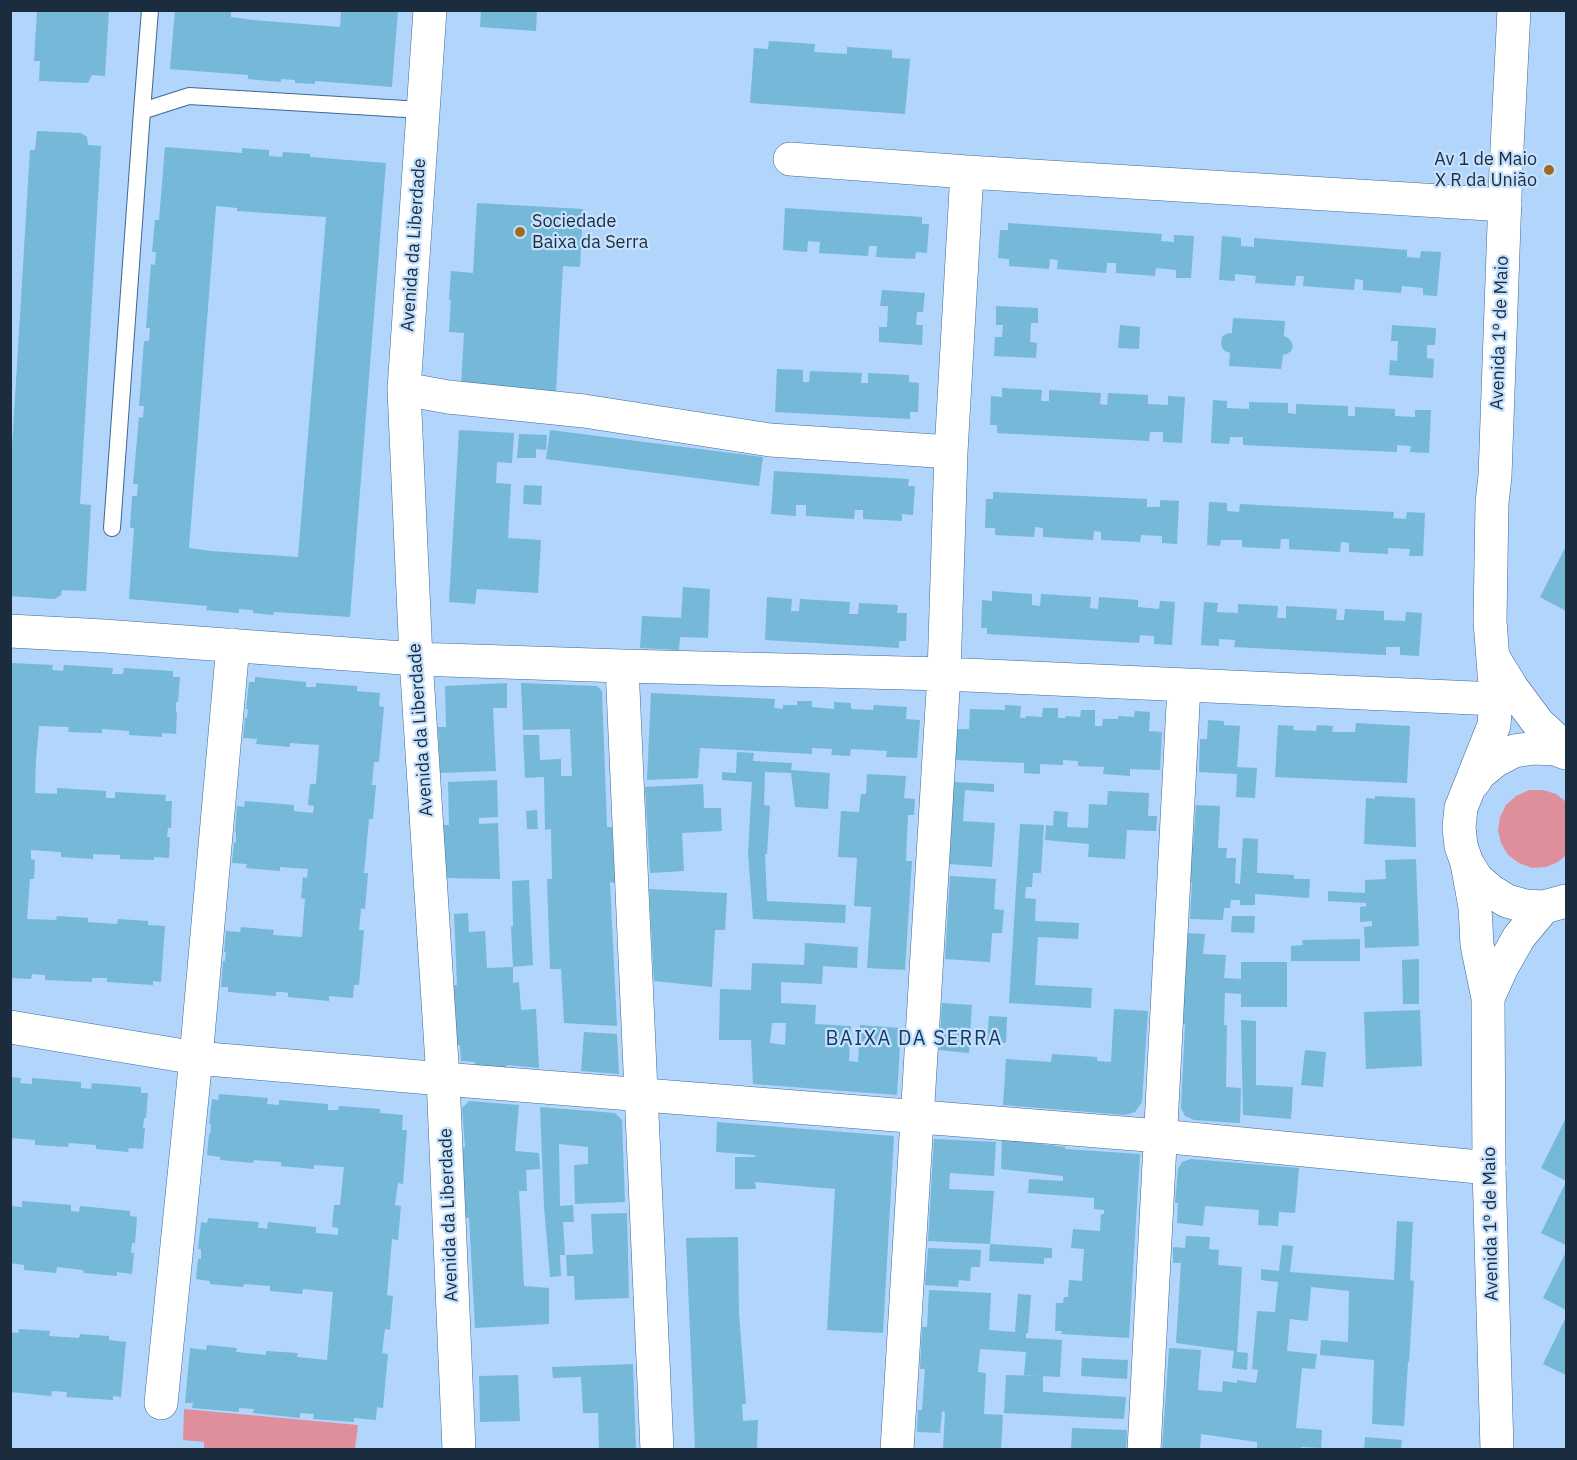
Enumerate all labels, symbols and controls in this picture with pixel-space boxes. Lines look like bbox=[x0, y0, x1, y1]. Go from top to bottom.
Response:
place label: Av 1 de Maio X R da União bbox=[1434, 149, 1537, 192]
street label: Avenida da Liberdade bbox=[397, 158, 431, 332]
marker: Av 1 de Maio X R da União bbox=[1542, 163, 1556, 177]
place label: Sociedade Baixa da Serra bbox=[532, 211, 648, 254]
marker: Sociedade Baixa da Serra bbox=[513, 225, 527, 239]
street label: Avenida 1º de Maio bbox=[1487, 255, 1513, 411]
street label: Avenida da Liberdade bbox=[404, 643, 438, 817]
district label: BAIXA DA SERRA bbox=[826, 1027, 1002, 1051]
street label: Avenida da Liberdade bbox=[435, 1128, 463, 1302]
street label: Avenida 1º de Maio bbox=[1479, 1147, 1503, 1301]

